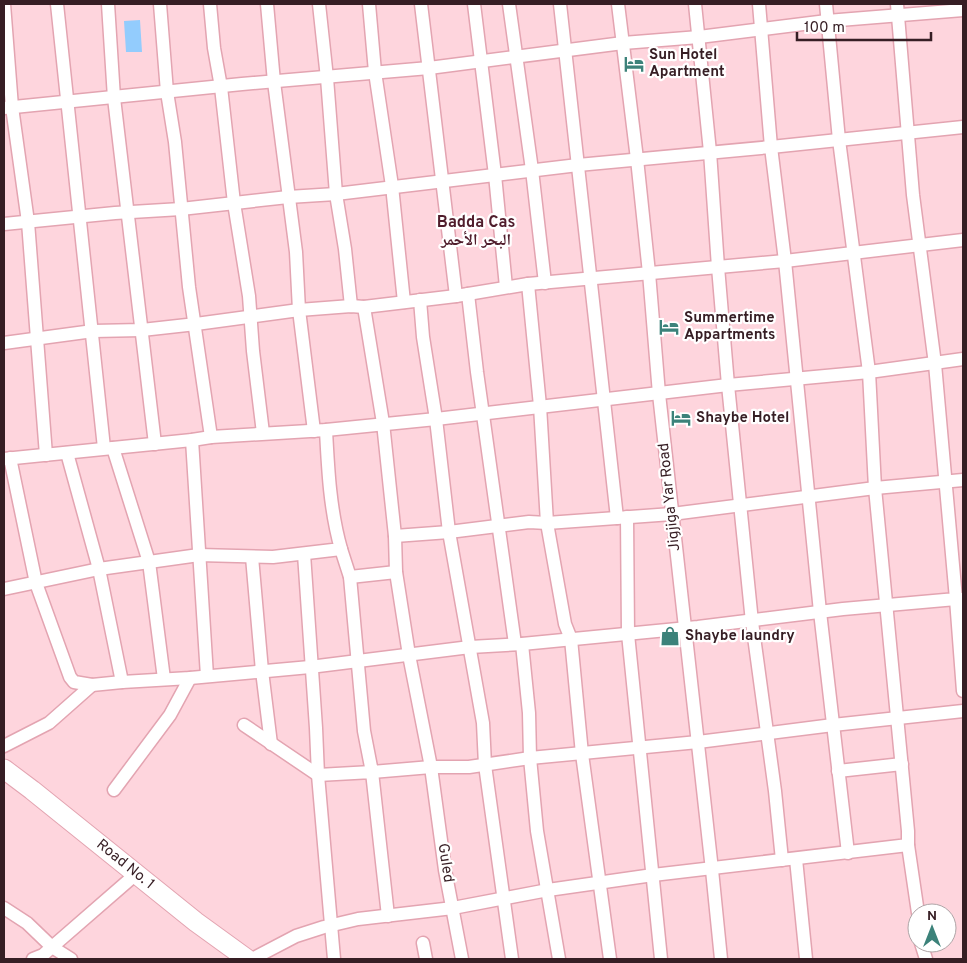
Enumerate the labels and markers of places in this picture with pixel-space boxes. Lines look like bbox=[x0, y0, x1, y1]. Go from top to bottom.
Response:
place label: Sun Hotel Apartment bbox=[649, 46, 725, 82]
hotel icon: Sun Hotel Apartment bbox=[623, 53, 645, 75]
place label: Summertime Appartments bbox=[684, 309, 775, 345]
hotel icon: Summertime Appartments bbox=[658, 316, 680, 338]
hotel icon: Shaybe Hotel bbox=[670, 407, 692, 429]
place label: Shaybe Hotel bbox=[696, 409, 789, 428]
shop icon: Shaybe laundry bbox=[659, 625, 681, 647]
place label: Shaybe laundry bbox=[685, 627, 795, 646]

